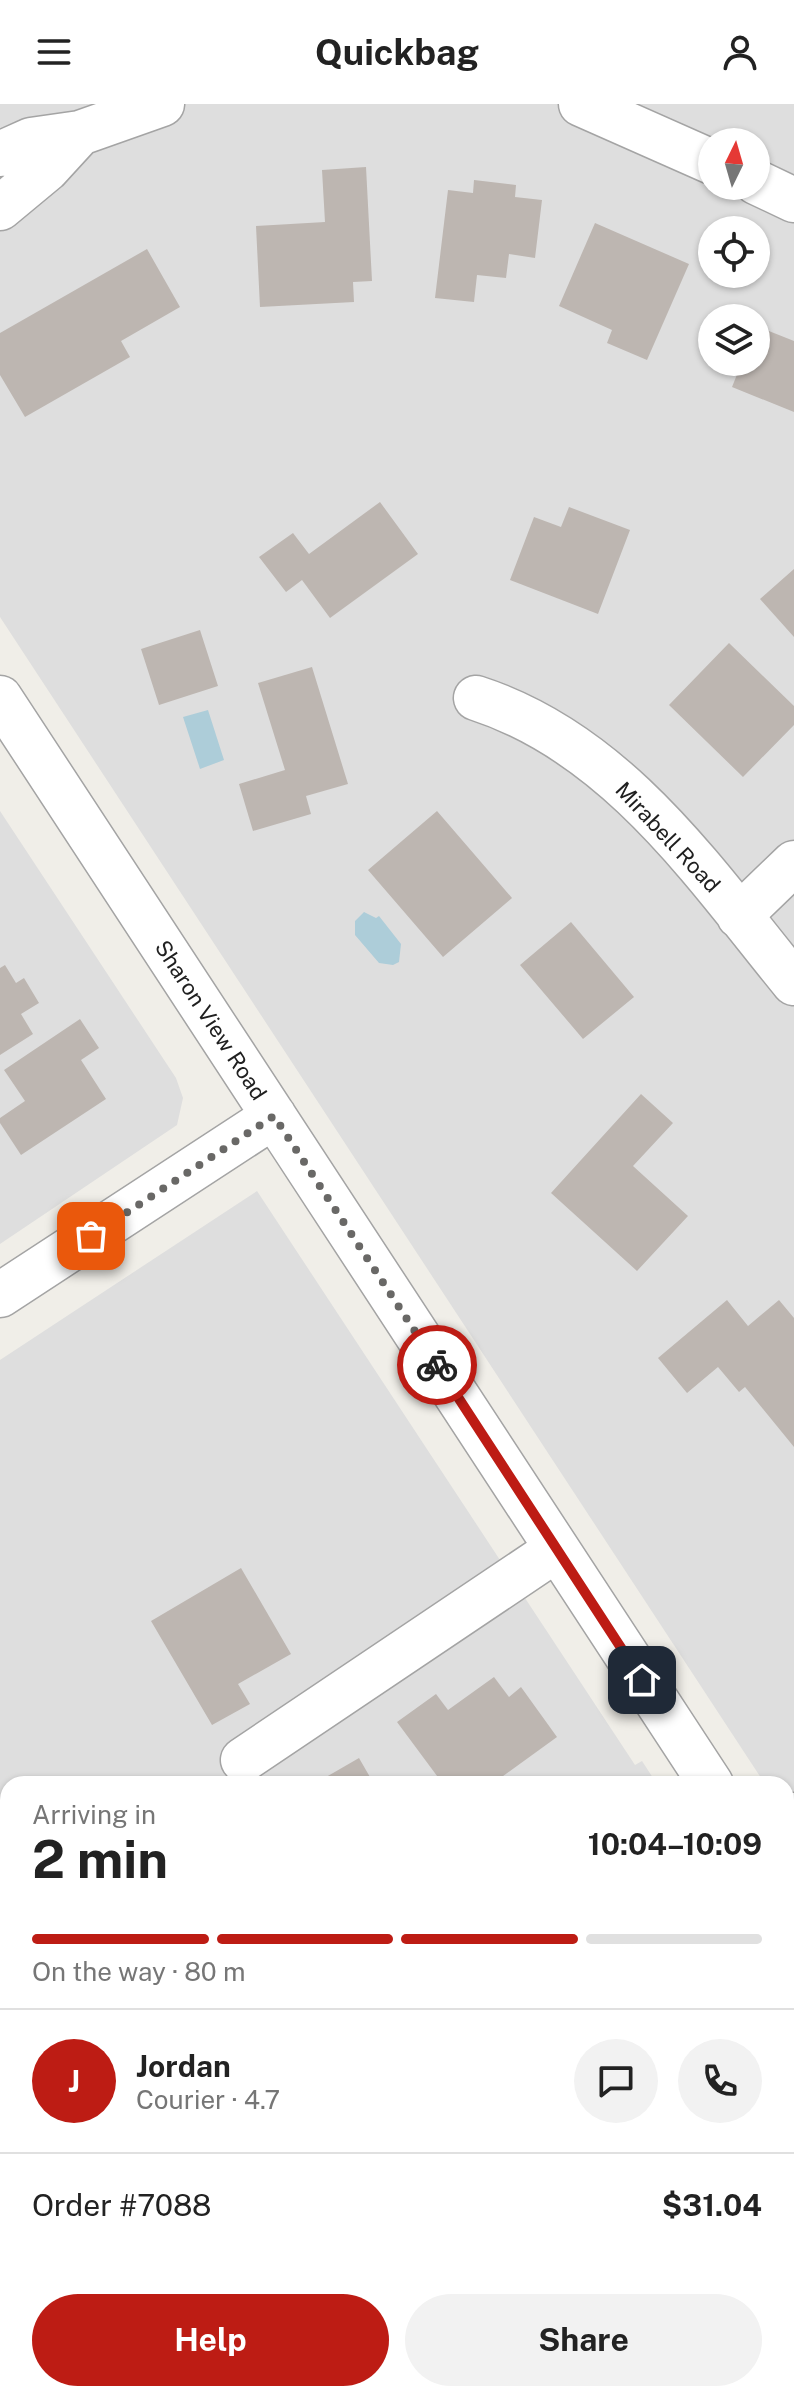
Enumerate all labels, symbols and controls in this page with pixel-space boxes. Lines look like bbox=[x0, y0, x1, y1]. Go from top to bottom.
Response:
icon: menu bbox=[32, 30, 76, 74]
icon: person bbox=[718, 30, 762, 74]
text: Quickbag bbox=[315, 31, 479, 73]
north arrow bbox=[698, 128, 770, 200]
map controls bbox=[698, 128, 770, 376]
button: locate bbox=[698, 216, 770, 288]
button: layers bbox=[698, 304, 770, 376]
street label: Mirabell Road bbox=[610, 776, 726, 898]
street label: Sharon View Road bbox=[150, 935, 272, 1105]
pin bbox=[57, 1202, 125, 1270]
icon: bag bbox=[69, 1214, 113, 1258]
courier bbox=[397, 1325, 477, 1405]
icon: bike bbox=[415, 1343, 459, 1387]
pin bbox=[608, 1646, 676, 1714]
icon: home bbox=[620, 1658, 664, 1702]
text: Arriving in bbox=[32, 1799, 156, 1830]
text: 10:04–10:09 bbox=[588, 1826, 762, 1862]
text: 2 min bbox=[32, 1829, 168, 1890]
text: On the way · 80 m bbox=[32, 1956, 246, 1987]
button: chat bbox=[574, 2039, 658, 2123]
button: phone bbox=[678, 2039, 762, 2123]
text: Jordan bbox=[136, 2048, 231, 2084]
text: J bbox=[68, 2063, 80, 2099]
text: Courier · 4.7 bbox=[136, 2084, 280, 2115]
text: Order #7088 bbox=[32, 2187, 212, 2223]
text: $31.04 bbox=[662, 2187, 762, 2223]
button: Help bbox=[32, 2294, 389, 2386]
button: Share bbox=[405, 2294, 762, 2386]

